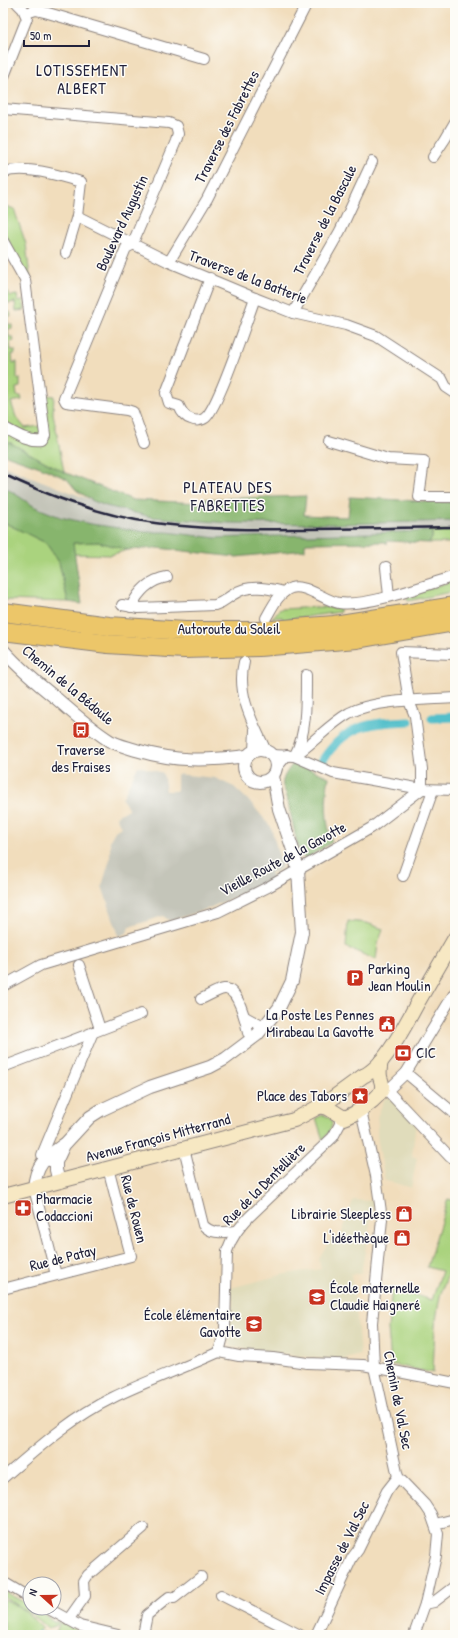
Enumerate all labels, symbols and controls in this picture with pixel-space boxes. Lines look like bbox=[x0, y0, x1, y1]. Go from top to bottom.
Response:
scale bar bbox=[24, 22, 89, 48]
text: 50 m bbox=[30, 27, 51, 44]
district label: LOTISSEMENT ALBERT bbox=[36, 59, 128, 99]
street label: Traverse des Fabrettes bbox=[189, 66, 264, 187]
street label: Traverse de la Bascule bbox=[288, 161, 361, 279]
street label: Boulevard Augustin bbox=[90, 171, 153, 274]
street label: Traverse de la Batterie bbox=[186, 244, 310, 309]
district label: PLATEAU DES FABRETTES bbox=[183, 476, 273, 516]
street label: Autoroute du Soleil bbox=[178, 618, 280, 639]
street label: Chemin de la Bédoule bbox=[18, 640, 119, 729]
bus stop icon: Traverse des Fraises bbox=[71, 720, 91, 740]
place label: Traverse des Fraises bbox=[51, 739, 111, 777]
street label: Vieille Route de la Gavotte bbox=[216, 816, 350, 901]
place label: Parking Jean Moulin bbox=[368, 958, 431, 996]
parking icon: Parking Jean Moulin bbox=[345, 968, 365, 988]
place label: La Poste Les Pennes Mirabeau La Gavotte bbox=[266, 1004, 374, 1042]
public building icon: La Poste Les Pennes Mirabeau La Gavotte bbox=[377, 1014, 397, 1034]
place label: CIC bbox=[416, 1042, 436, 1063]
bank icon: CIC bbox=[393, 1043, 413, 1063]
place label: Place des Tabors bbox=[257, 1085, 347, 1106]
place icon: Place des Tabors bbox=[350, 1086, 370, 1106]
street label: Avenue François Mitterrand bbox=[83, 1108, 233, 1167]
street label: Rue de la Dentellière bbox=[218, 1138, 310, 1230]
street label: Rue de Rouen bbox=[116, 1173, 153, 1245]
place label: Pharmacie Codaccioni bbox=[36, 1188, 93, 1226]
pharmacy icon: Pharmacie Codaccioni bbox=[13, 1198, 33, 1218]
place label: Librairie Sleepless bbox=[292, 1203, 391, 1224]
shop icon: Librairie Sleepless bbox=[394, 1204, 414, 1224]
place label: L'idéethèque bbox=[323, 1227, 389, 1248]
shop icon: L'idéethèque bbox=[392, 1228, 412, 1248]
street label: Rue de Patay bbox=[27, 1239, 98, 1276]
place label: École maternelle Claudie Haigneré bbox=[330, 1277, 420, 1315]
school or university icon: École maternelle Claudie Haigneré bbox=[307, 1287, 327, 1307]
place label: École élémentaire Gavotte bbox=[144, 1304, 241, 1342]
school or university icon: École élémentaire Gavotte bbox=[244, 1314, 264, 1334]
street label: Chemin de Val Sec bbox=[379, 1349, 418, 1451]
street label: Impasse de Val Sec bbox=[309, 1497, 374, 1598]
north arrow bbox=[22, 1576, 62, 1616]
text: N bbox=[25, 1587, 40, 1598]

